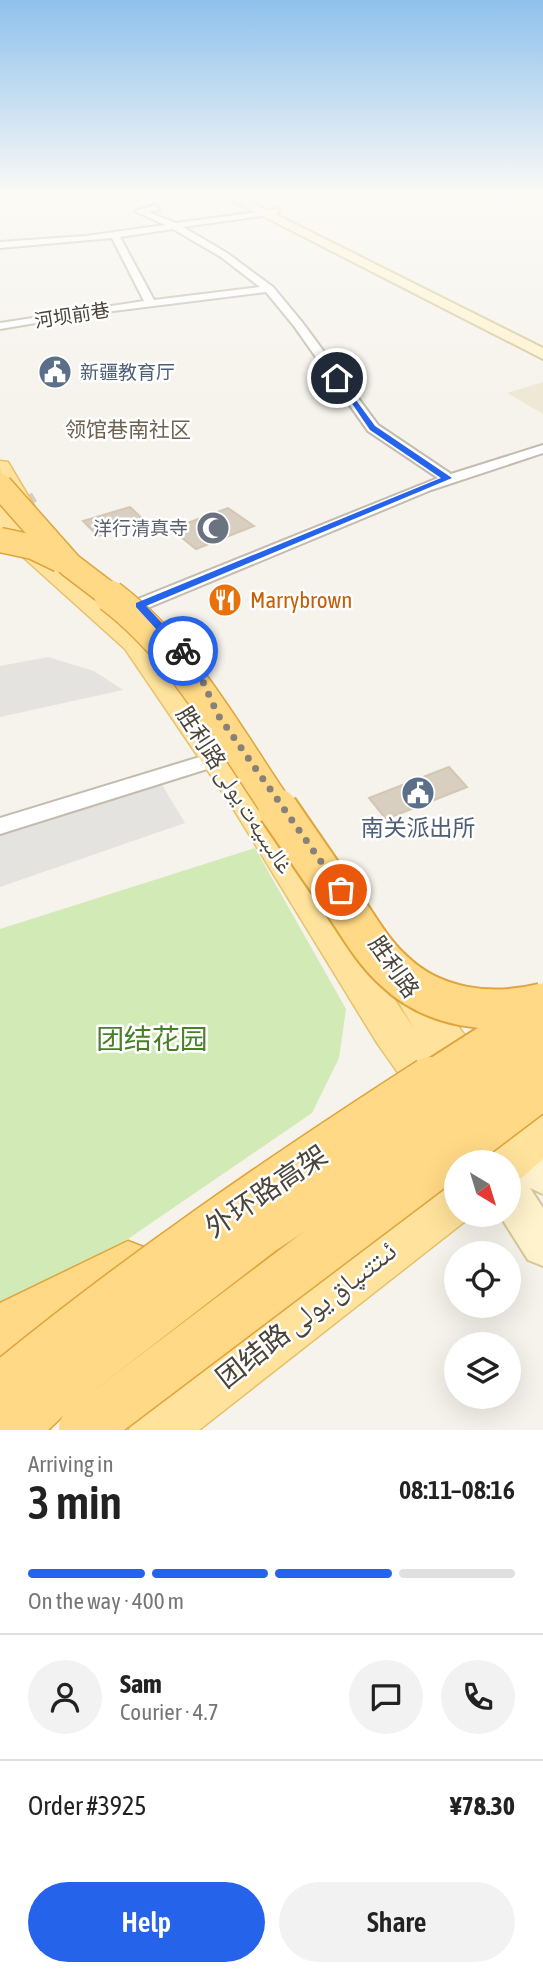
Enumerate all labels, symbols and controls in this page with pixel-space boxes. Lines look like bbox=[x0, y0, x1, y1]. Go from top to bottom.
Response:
street label: 河坝前巷 bbox=[33, 298, 111, 332]
pin bbox=[307, 348, 367, 408]
public building icon: 新疆教育厅 bbox=[36, 353, 74, 391]
icon: home bbox=[318, 359, 356, 397]
place label: 新疆教育厅 bbox=[80, 361, 175, 383]
district label: 领馆巷南社区 bbox=[65, 417, 191, 441]
mosque icon: 洋行清真寺 bbox=[194, 509, 232, 547]
place label: 洋行清真寺 bbox=[93, 517, 188, 539]
restaurant icon: Marrybrown bbox=[206, 581, 244, 619]
place label: Marrybrown bbox=[250, 587, 352, 613]
courier bbox=[148, 616, 218, 686]
icon: bike bbox=[164, 632, 202, 670]
street label: 胜利路 غالىبىيەت يولى bbox=[171, 702, 299, 879]
public building icon: 南关派出所 bbox=[399, 774, 437, 812]
place label: 南关派出所 bbox=[361, 815, 476, 841]
pin bbox=[311, 860, 371, 920]
icon: bag bbox=[322, 871, 360, 909]
street label: 胜利路 bbox=[364, 931, 424, 1003]
park label: 团结花园 bbox=[96, 1023, 208, 1055]
street label: 外环路高架 bbox=[199, 1139, 333, 1243]
north arrow bbox=[444, 1150, 522, 1227]
map controls bbox=[444, 1150, 521, 1409]
street label: 团结路 ئىتتىپاق يولى bbox=[210, 1234, 403, 1396]
button: locate bbox=[444, 1241, 521, 1318]
button: layers bbox=[444, 1332, 521, 1409]
text: Arriving in bbox=[28, 1451, 114, 1477]
text: 08:11–08:16 bbox=[399, 1475, 515, 1505]
text: 3 min bbox=[28, 1476, 122, 1529]
text: On the way · 400 m bbox=[28, 1588, 184, 1614]
button: person bbox=[28, 1660, 102, 1734]
button: chat bbox=[349, 1660, 423, 1734]
button: phone bbox=[441, 1660, 515, 1734]
text: Sam bbox=[120, 1669, 162, 1699]
text: Courier · 4.7 bbox=[120, 1699, 219, 1725]
text: Order #3925 bbox=[28, 1791, 147, 1821]
text: ¥78.30 bbox=[450, 1791, 515, 1821]
button: Help bbox=[28, 1882, 265, 1962]
button: Share bbox=[279, 1882, 515, 1962]

